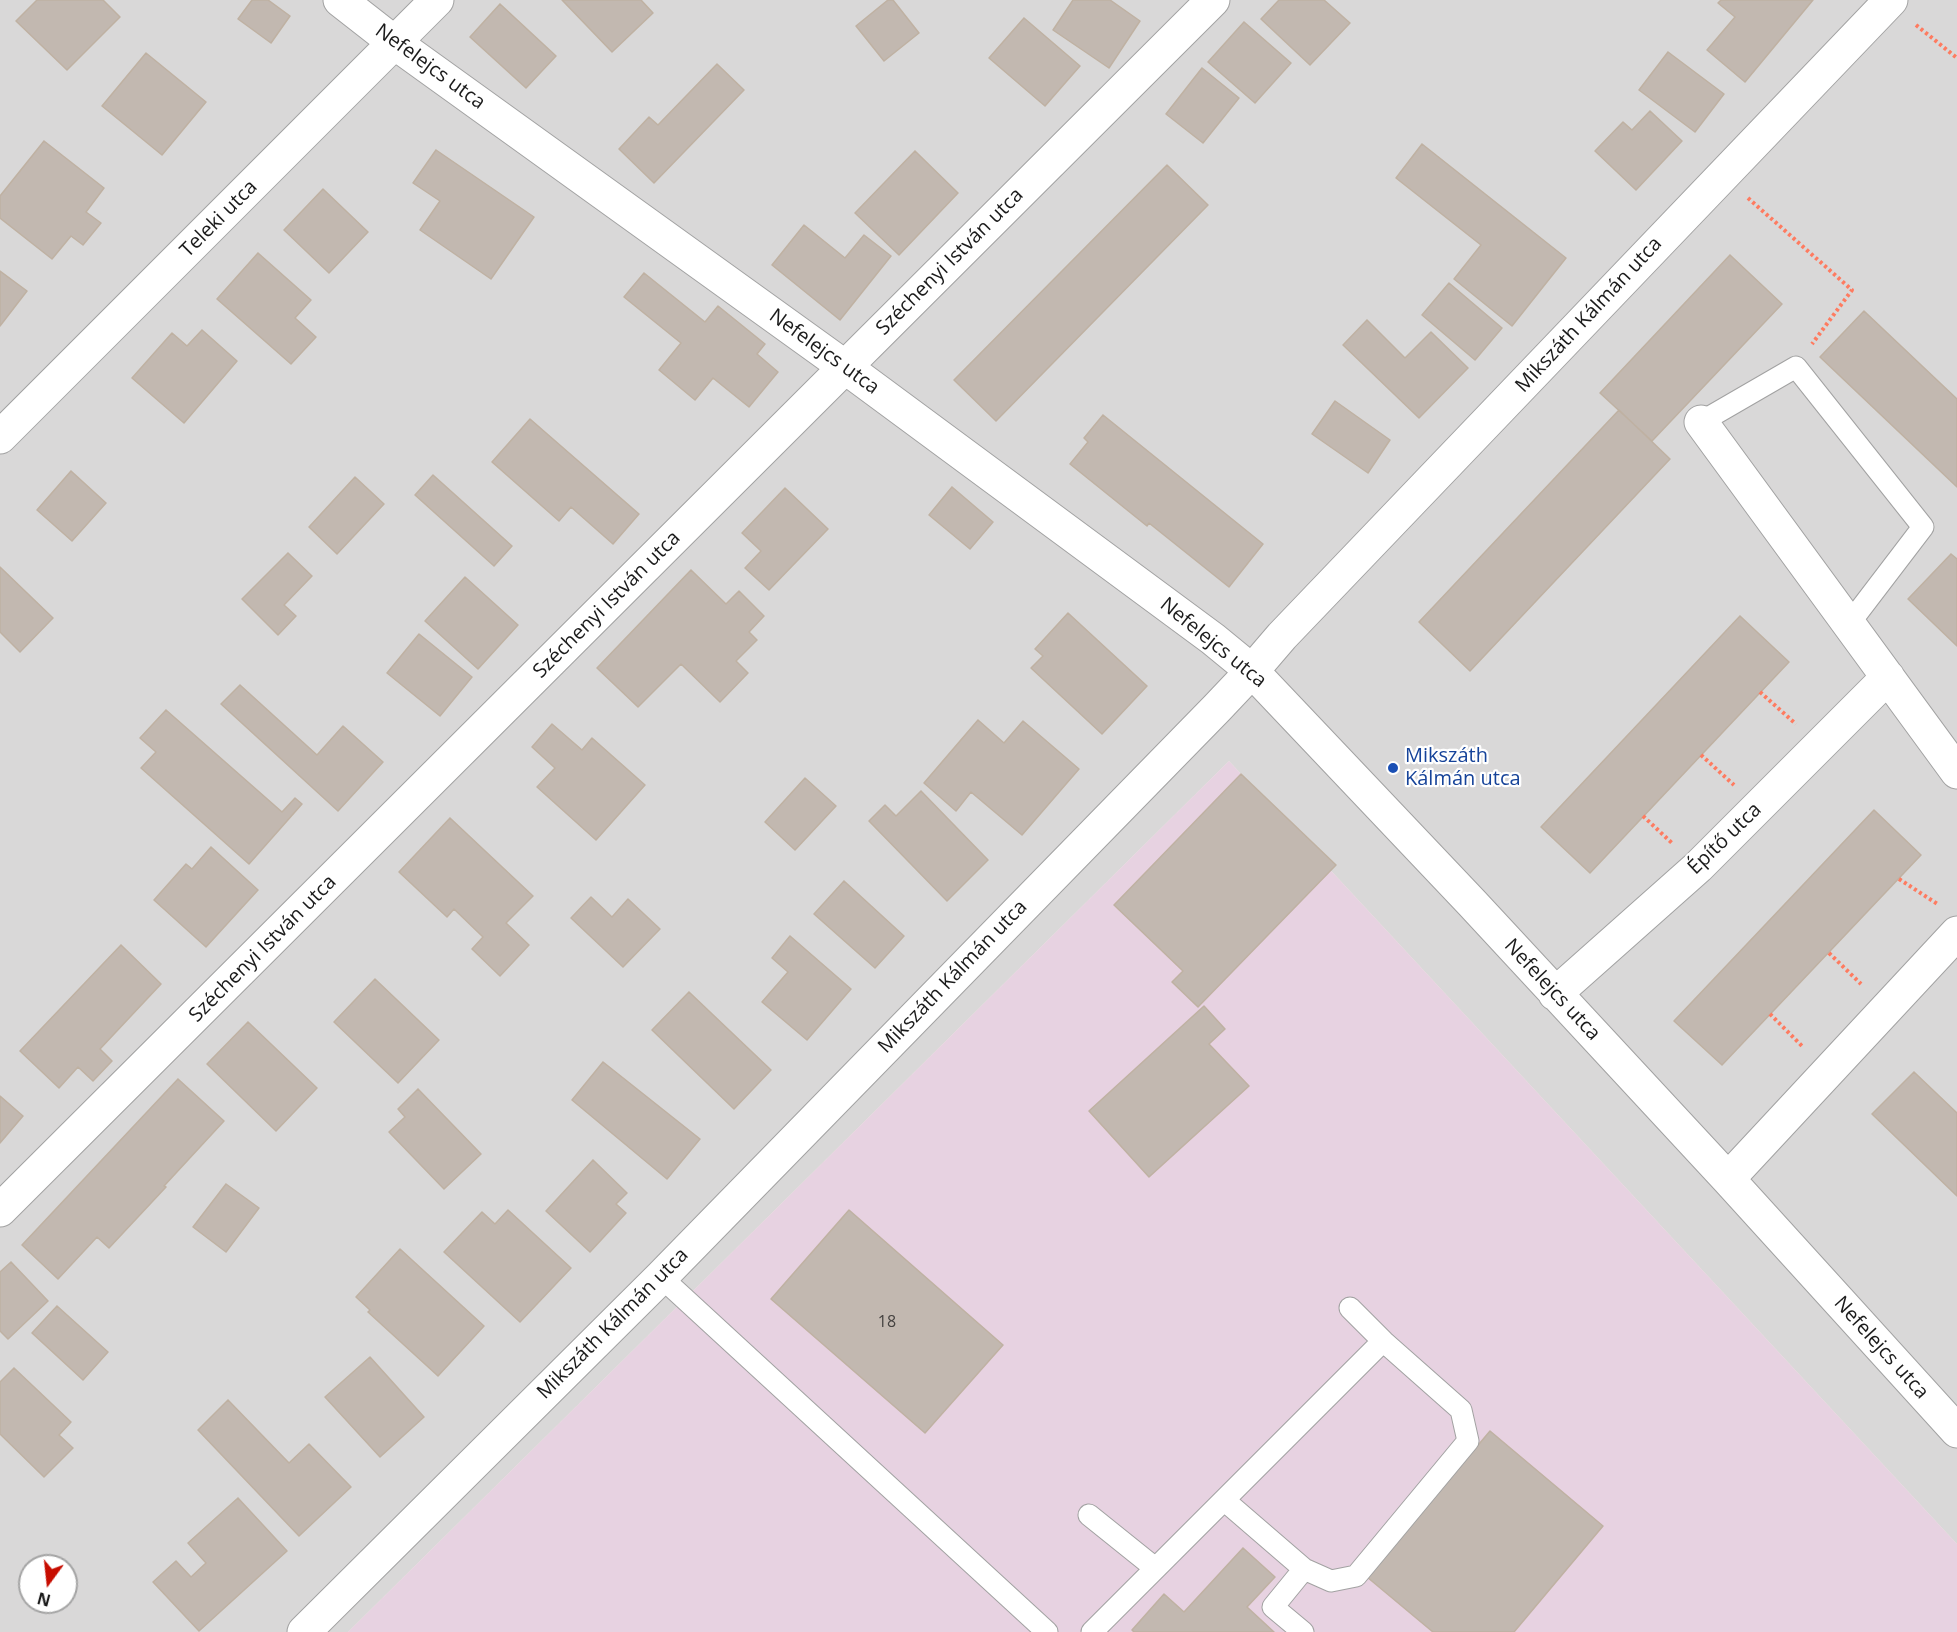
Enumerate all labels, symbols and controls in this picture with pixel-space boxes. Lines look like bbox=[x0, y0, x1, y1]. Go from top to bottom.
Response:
street label: Nefelejcs utca bbox=[370, 19, 490, 115]
street label: Teleki utca bbox=[175, 175, 263, 263]
street label: Széchenyi István utca bbox=[871, 183, 1029, 341]
street label: Mikszáth Kálmán utca bbox=[1511, 232, 1667, 398]
street label: Nefelejcs utca bbox=[764, 304, 884, 400]
street label: Széchenyi István utca bbox=[528, 526, 686, 684]
street label: Nefelejcs utca bbox=[1155, 593, 1271, 693]
place label: Mikszáth Kálmán utca bbox=[1405, 744, 1521, 791]
marker: Mikszáth Kálmán utca bbox=[1386, 761, 1400, 775]
street label: Építő utca bbox=[1683, 798, 1767, 880]
street label: Széchenyi István utca bbox=[184, 870, 342, 1028]
street label: Mikszáth Kálmán utca bbox=[874, 895, 1032, 1059]
street label: Nefelejcs utca bbox=[1499, 934, 1605, 1046]
street label: Mikszáth Kálmán utca bbox=[532, 1243, 694, 1405]
street label: Nefelejcs utca bbox=[1829, 1292, 1933, 1404]
house number: 18 bbox=[878, 1312, 896, 1332]
north arrow bbox=[18, 1554, 78, 1614]
text: N bbox=[35, 1587, 53, 1612]

